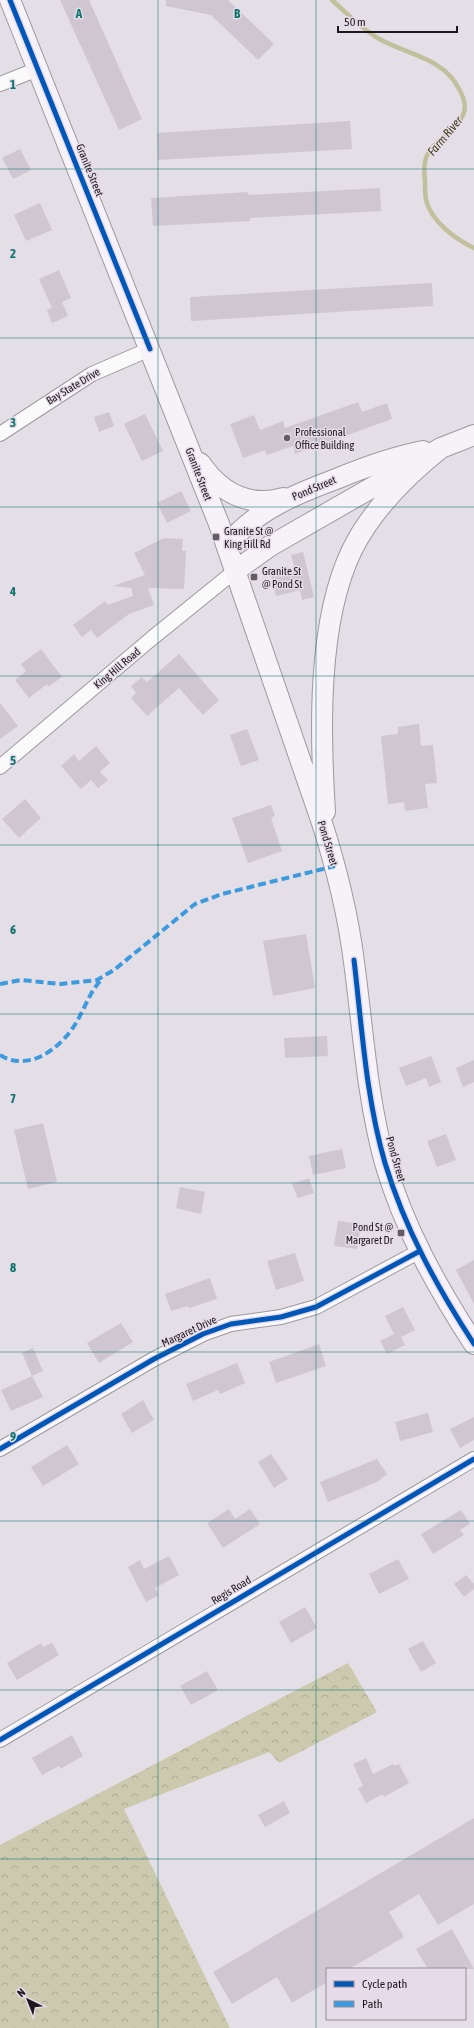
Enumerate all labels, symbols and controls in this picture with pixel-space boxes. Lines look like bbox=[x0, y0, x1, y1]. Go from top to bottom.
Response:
text: A bbox=[75, 6, 83, 21]
text: B bbox=[234, 6, 241, 21]
scale bar bbox=[338, 8, 457, 34]
text: 50 m bbox=[344, 15, 366, 29]
text: 1 bbox=[10, 77, 16, 92]
water label: Farm River bbox=[425, 113, 466, 158]
street label: Granite Street bbox=[74, 142, 106, 198]
text: 2 bbox=[10, 246, 16, 261]
street label: Bay State Drive bbox=[44, 365, 102, 407]
text: 3 bbox=[10, 415, 16, 430]
place label: Professional Office Building bbox=[295, 426, 354, 451]
marker: Professional Office Building bbox=[282, 433, 292, 443]
street label: Granite Street bbox=[183, 446, 215, 502]
street label: Pond Street bbox=[290, 473, 338, 503]
place label: Granite St @ King Hill Rd bbox=[224, 525, 274, 550]
marker: Granite St @ King Hill Rd bbox=[211, 532, 221, 542]
place label: Granite St @ Pond St bbox=[262, 565, 302, 590]
marker: Granite St @ Pond St bbox=[249, 572, 259, 582]
text: 4 bbox=[9, 584, 16, 599]
street label: King Hill Road bbox=[91, 645, 143, 691]
text: 5 bbox=[10, 753, 16, 768]
street label: Pond Street bbox=[315, 819, 341, 867]
text: 6 bbox=[10, 922, 16, 937]
text: 7 bbox=[10, 1091, 16, 1106]
street label: Pond Street bbox=[384, 1135, 408, 1183]
place label: Pond St @ Margaret Dr bbox=[346, 1221, 394, 1246]
marker: Pond St @ Margaret Dr bbox=[396, 1228, 406, 1238]
text: 8 bbox=[10, 1260, 16, 1275]
street label: Margaret Drive bbox=[160, 1313, 218, 1349]
text: 9 bbox=[10, 1429, 16, 1444]
street label: Regis Road bbox=[209, 1573, 253, 1607]
legend bbox=[326, 1968, 466, 2020]
text: Cycle path bbox=[362, 1977, 407, 1991]
north arrow bbox=[8, 1980, 48, 2020]
text: N bbox=[15, 1986, 28, 1999]
text: Path bbox=[362, 1997, 383, 2011]

